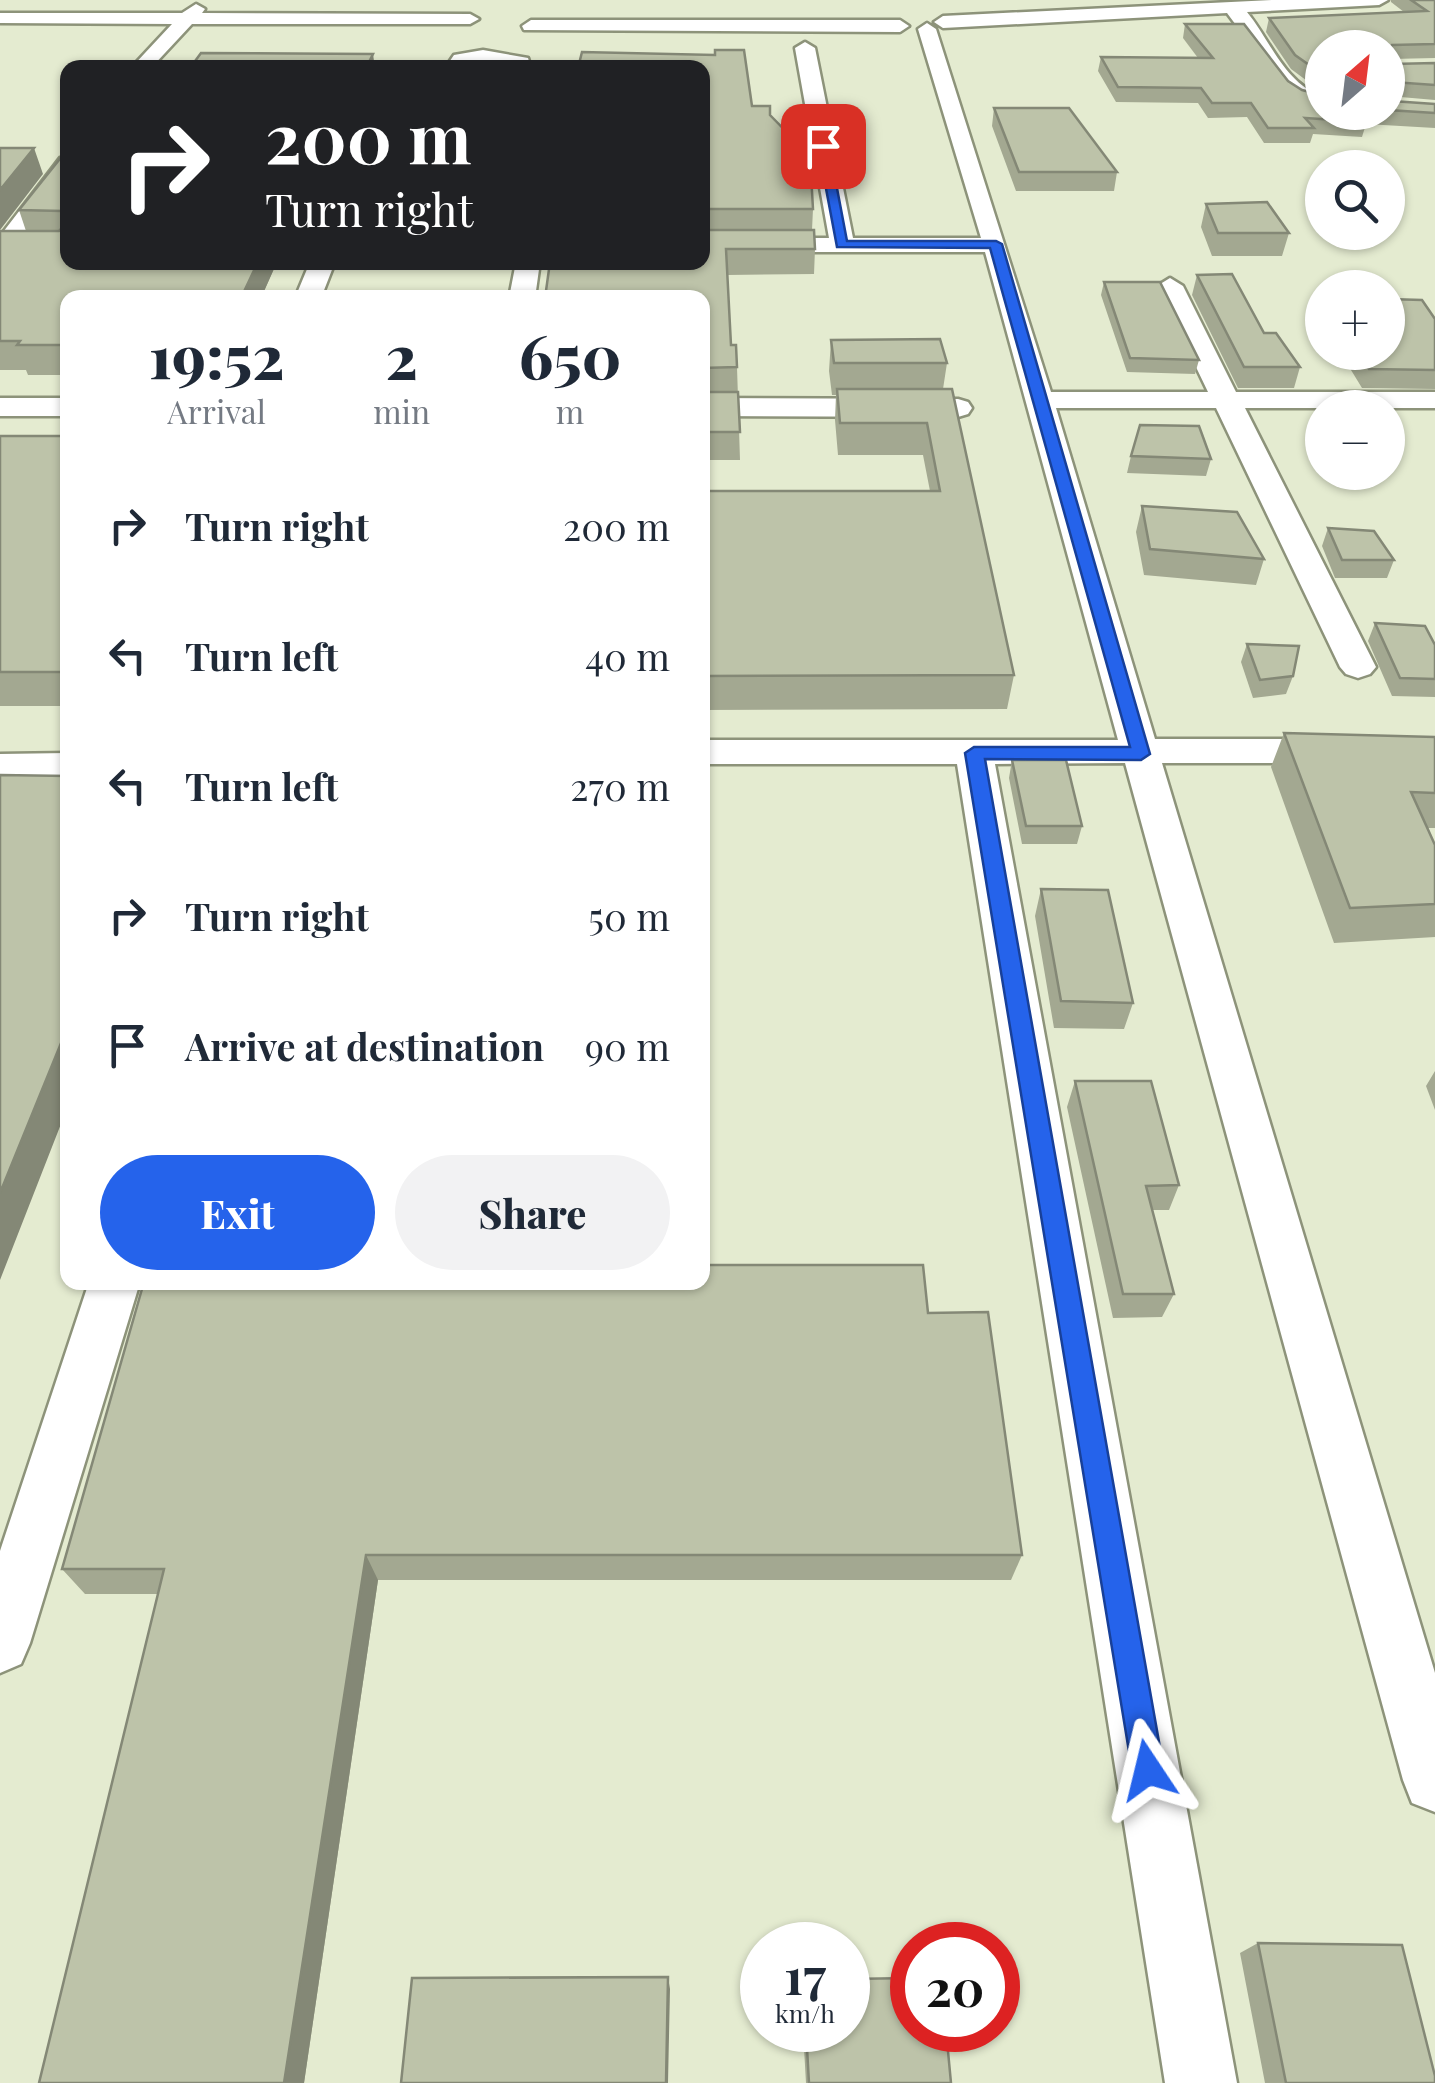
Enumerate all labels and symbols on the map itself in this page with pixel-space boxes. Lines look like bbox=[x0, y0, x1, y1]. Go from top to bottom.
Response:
north arrow bbox=[1305, 30, 1405, 130]
pin bbox=[781, 104, 866, 189]
position arrow bbox=[1096, 1718, 1200, 1822]
speed limit sign: 20 bbox=[890, 1922, 1020, 2052]

